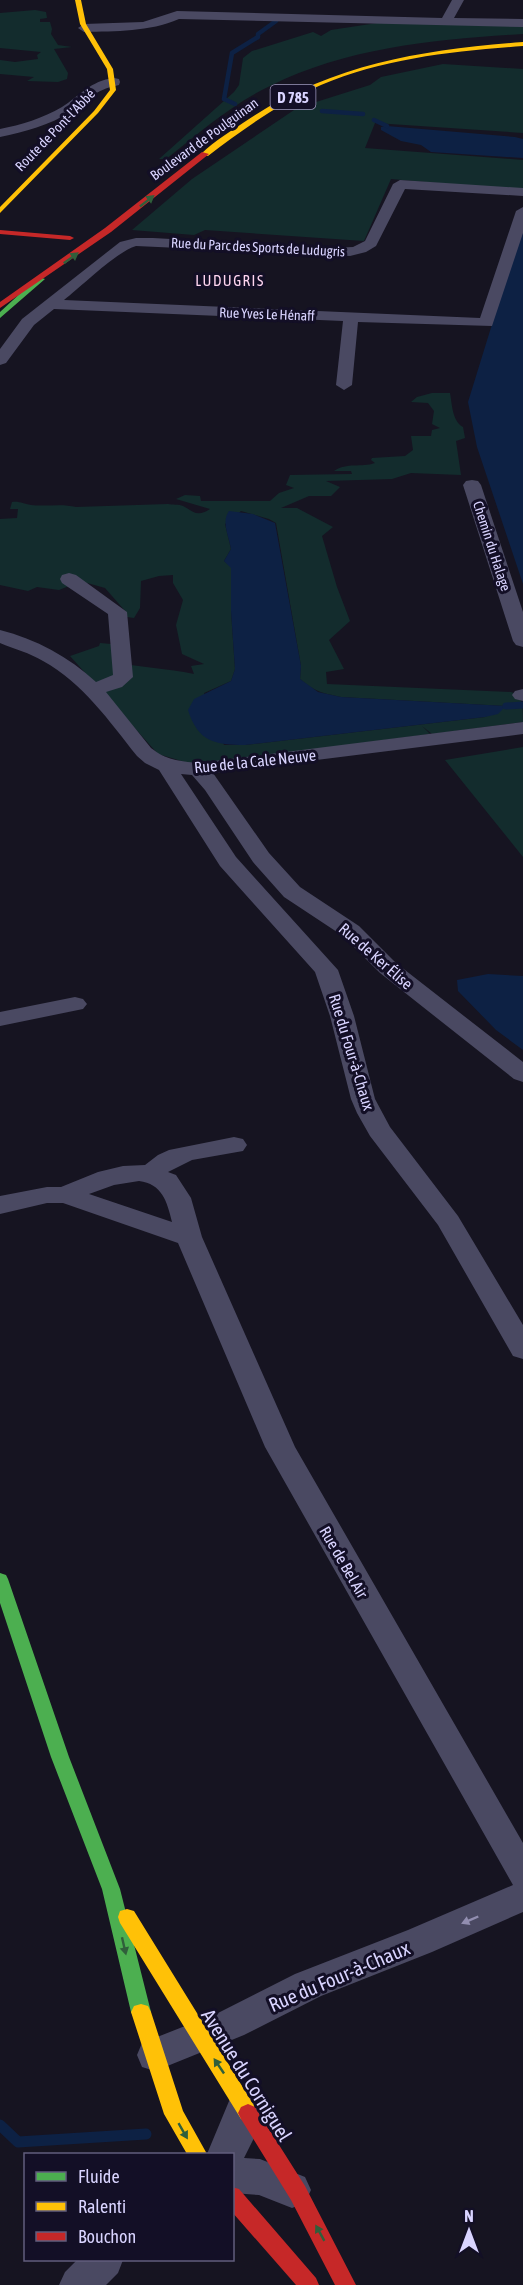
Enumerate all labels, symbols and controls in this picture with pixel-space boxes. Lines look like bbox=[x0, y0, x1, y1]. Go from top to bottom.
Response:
road number: D 785 bbox=[270, 85, 316, 109]
street label: Route de Pont-l'Abbé bbox=[12, 86, 98, 174]
street label: Boulevard de Poulguinan bbox=[147, 95, 261, 183]
one-way arrow bbox=[139, 194, 155, 207]
street label: Rue du Parc des Sports de Ludugris bbox=[171, 234, 346, 260]
one-way arrow bbox=[62, 252, 78, 264]
district label: LUDUGRIS bbox=[195, 272, 265, 289]
street label: Rue Yves Le Hénaff bbox=[219, 304, 316, 324]
street label: Chemin du Halage bbox=[470, 499, 514, 593]
street label: Rue de la Cale Neuve bbox=[193, 746, 317, 776]
street label: Rue de Ker Élise bbox=[336, 919, 416, 993]
street label: Rue du Four-à-Chaux bbox=[326, 992, 378, 1113]
street label: Rue de Bel Air bbox=[316, 1523, 372, 1601]
one-way arrow bbox=[460, 1915, 478, 1925]
street label: Rue du Four-à-Chaux bbox=[265, 1936, 413, 2016]
one-way arrow bbox=[119, 1937, 129, 1955]
street label: Avenue du Corniguel bbox=[197, 2005, 297, 2146]
one-way arrow bbox=[213, 2058, 225, 2074]
one-way arrow bbox=[178, 2123, 188, 2140]
legend bbox=[24, 2153, 234, 2261]
text: Fluide bbox=[78, 2166, 120, 2187]
text: Ralenti bbox=[78, 2196, 126, 2217]
north arrow bbox=[439, 2201, 499, 2261]
text: N bbox=[464, 2207, 474, 2225]
one-way arrow bbox=[315, 2224, 325, 2241]
text: Bouchon bbox=[78, 2226, 136, 2247]

